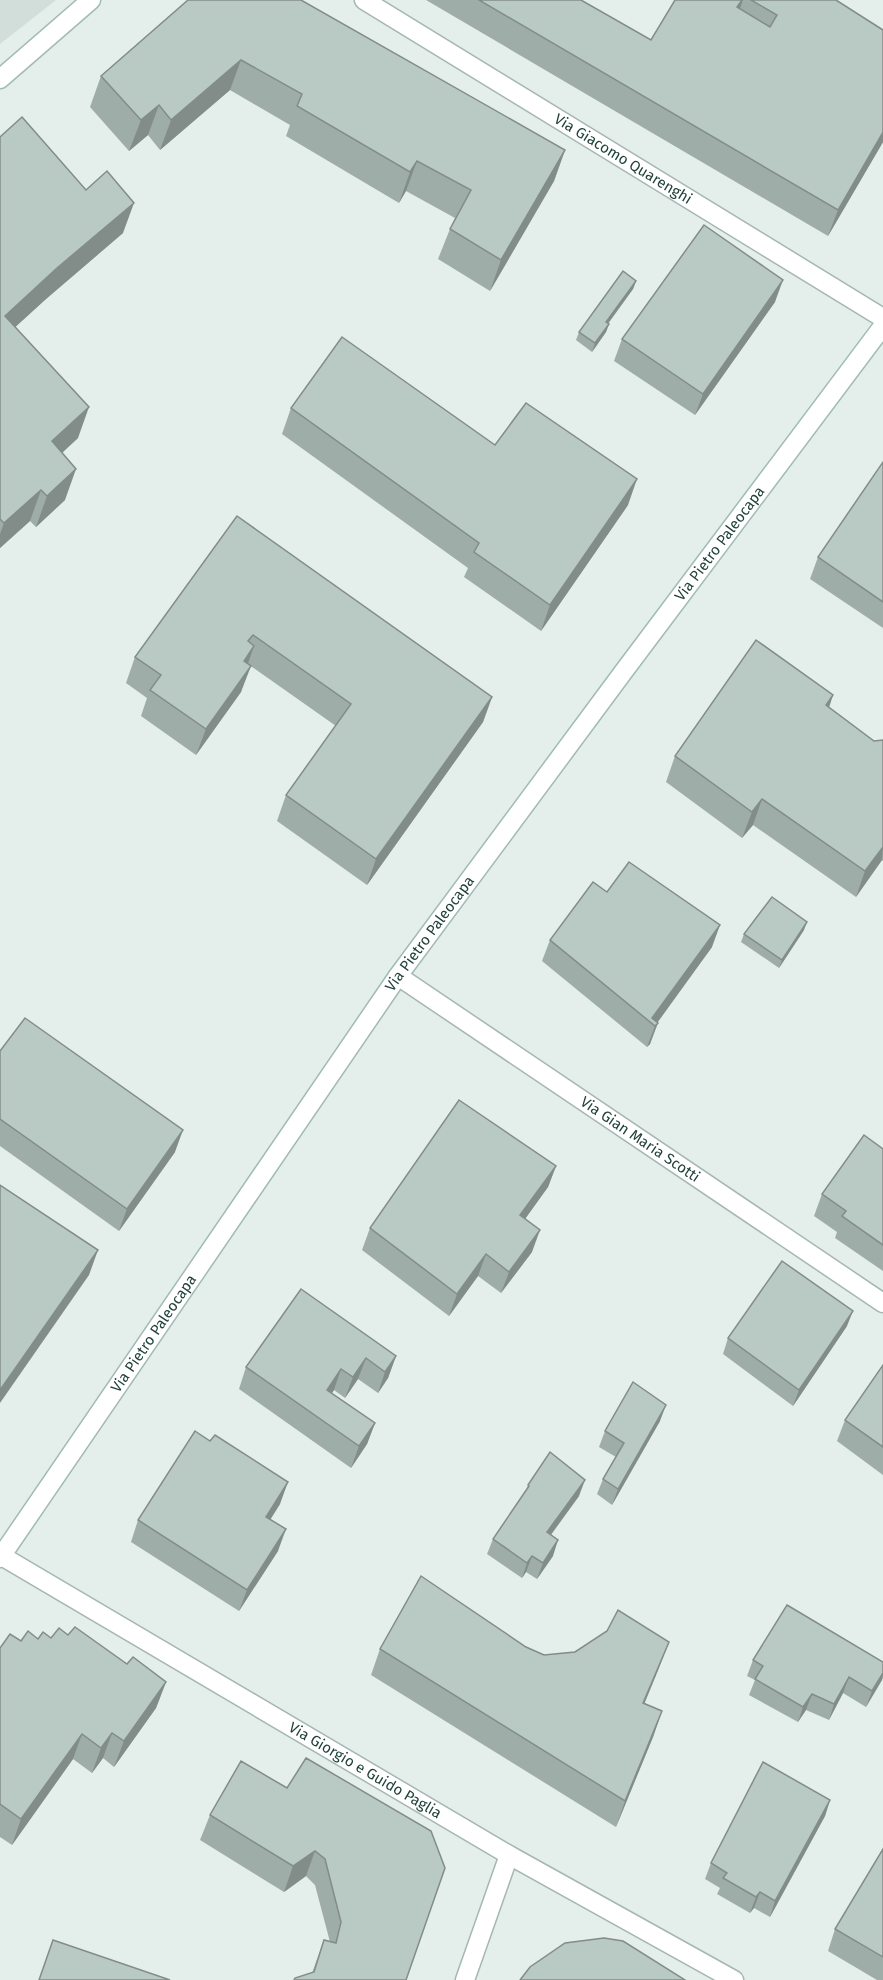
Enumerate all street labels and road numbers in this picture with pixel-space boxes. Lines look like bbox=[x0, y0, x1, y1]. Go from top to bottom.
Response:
street label: Via Giacomo Quarenghi bbox=[551, 110, 695, 208]
street label: Via Pietro Paleocapa bbox=[671, 483, 768, 604]
street label: Via Pietro Paleocapa bbox=[381, 872, 478, 995]
street label: Via Gian Maria Scotti bbox=[577, 1093, 703, 1186]
street label: Via Pietro Paleocapa bbox=[107, 1271, 200, 1396]
street label: Via Giorgio e Guido Paglia bbox=[286, 1718, 445, 1822]

